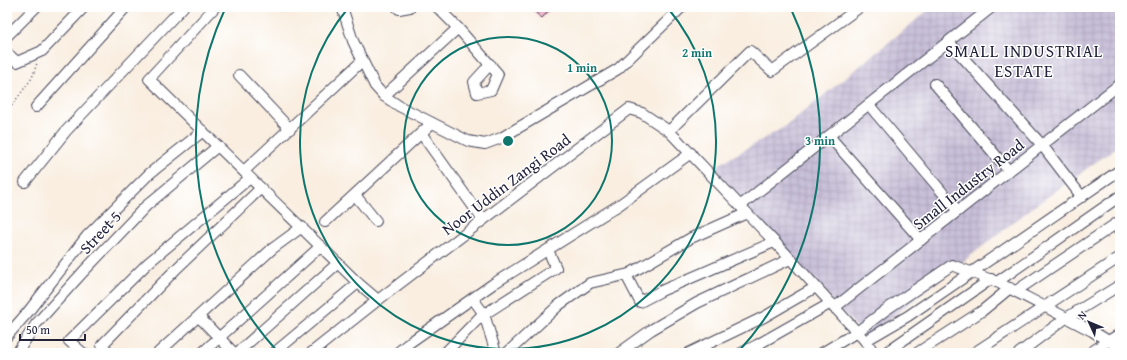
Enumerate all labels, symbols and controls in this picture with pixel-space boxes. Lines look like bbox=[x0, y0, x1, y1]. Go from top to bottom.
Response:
district label: SMALL INDUSTRIAL ESTATE bbox=[945, 38, 1103, 83]
text: 2 min bbox=[682, 44, 712, 61]
text: 1 min bbox=[567, 59, 597, 76]
street label: Noor Uddin Zangi Road bbox=[436, 127, 576, 241]
text: 3 min bbox=[805, 132, 835, 149]
street label: Small Industry Road bbox=[907, 133, 1029, 235]
centre of rings bbox=[501, 134, 515, 148]
street label: Street 5 bbox=[74, 205, 126, 259]
north arrow bbox=[1069, 302, 1109, 342]
text: N bbox=[1073, 306, 1091, 323]
scale bar bbox=[20, 316, 85, 342]
text: 50 m bbox=[26, 321, 50, 338]

